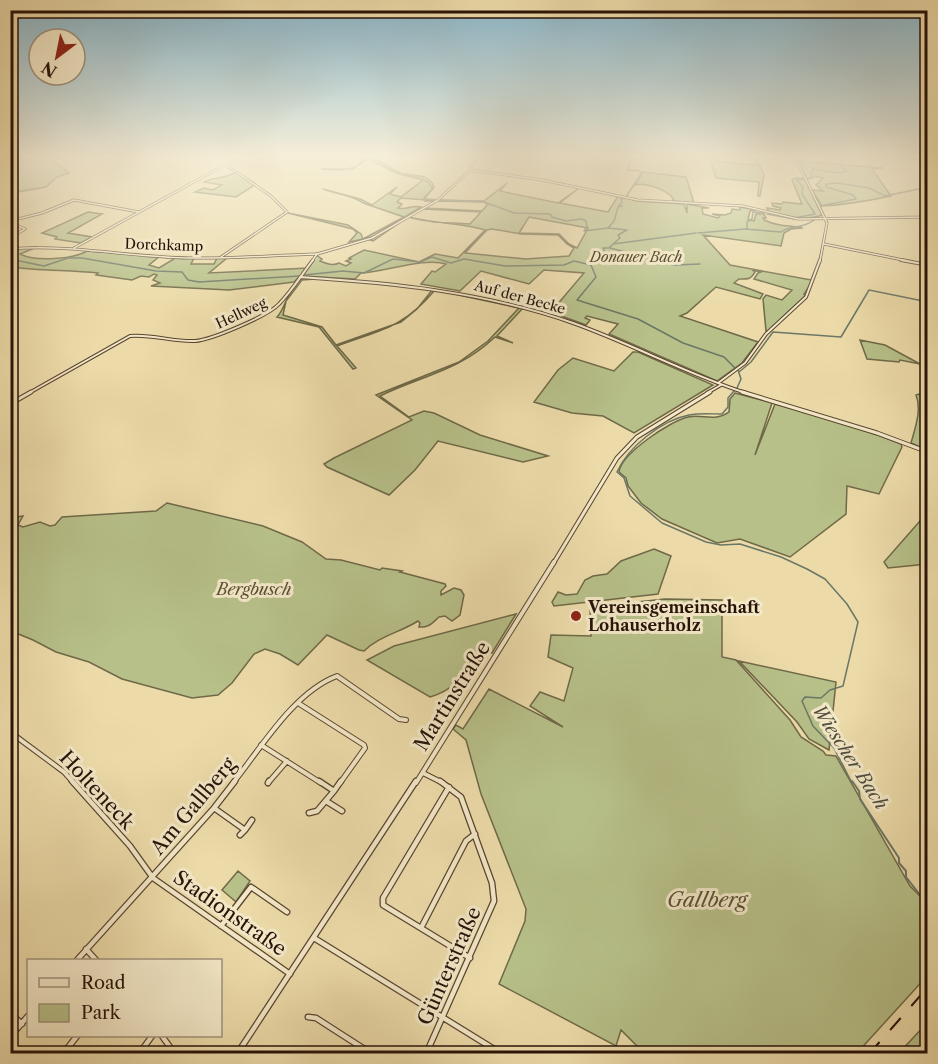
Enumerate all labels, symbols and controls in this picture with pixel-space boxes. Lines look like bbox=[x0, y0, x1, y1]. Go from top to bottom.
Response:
north arrow bbox=[27, 27, 87, 87]
text: N bbox=[38, 58, 60, 82]
street label: Dorchkamp bbox=[124, 235, 204, 255]
park label: Donauer Bach bbox=[589, 248, 682, 266]
street label: Auf der Becke bbox=[471, 276, 568, 318]
street label: Hellweg bbox=[213, 293, 270, 333]
park label: Bergbusch bbox=[215, 579, 291, 599]
place label: Vereinsgemeinschaft Lohauserholz bbox=[587, 597, 760, 635]
marker: Vereinsgemeinschaft Lohauserholz bbox=[569, 609, 583, 623]
street label: Martinstraße bbox=[409, 637, 495, 755]
water label: Wiescher Bach bbox=[808, 700, 892, 814]
street label: Holteneck bbox=[54, 746, 140, 835]
street label: Am Gallberg bbox=[145, 752, 241, 860]
street label: Stadionstraße bbox=[169, 865, 291, 961]
park label: Gallberg bbox=[667, 888, 749, 912]
street label: Günterstraße bbox=[412, 903, 486, 1029]
legend bbox=[27, 959, 222, 1037]
text: Road bbox=[81, 972, 126, 994]
text: Park bbox=[81, 1002, 122, 1024]

